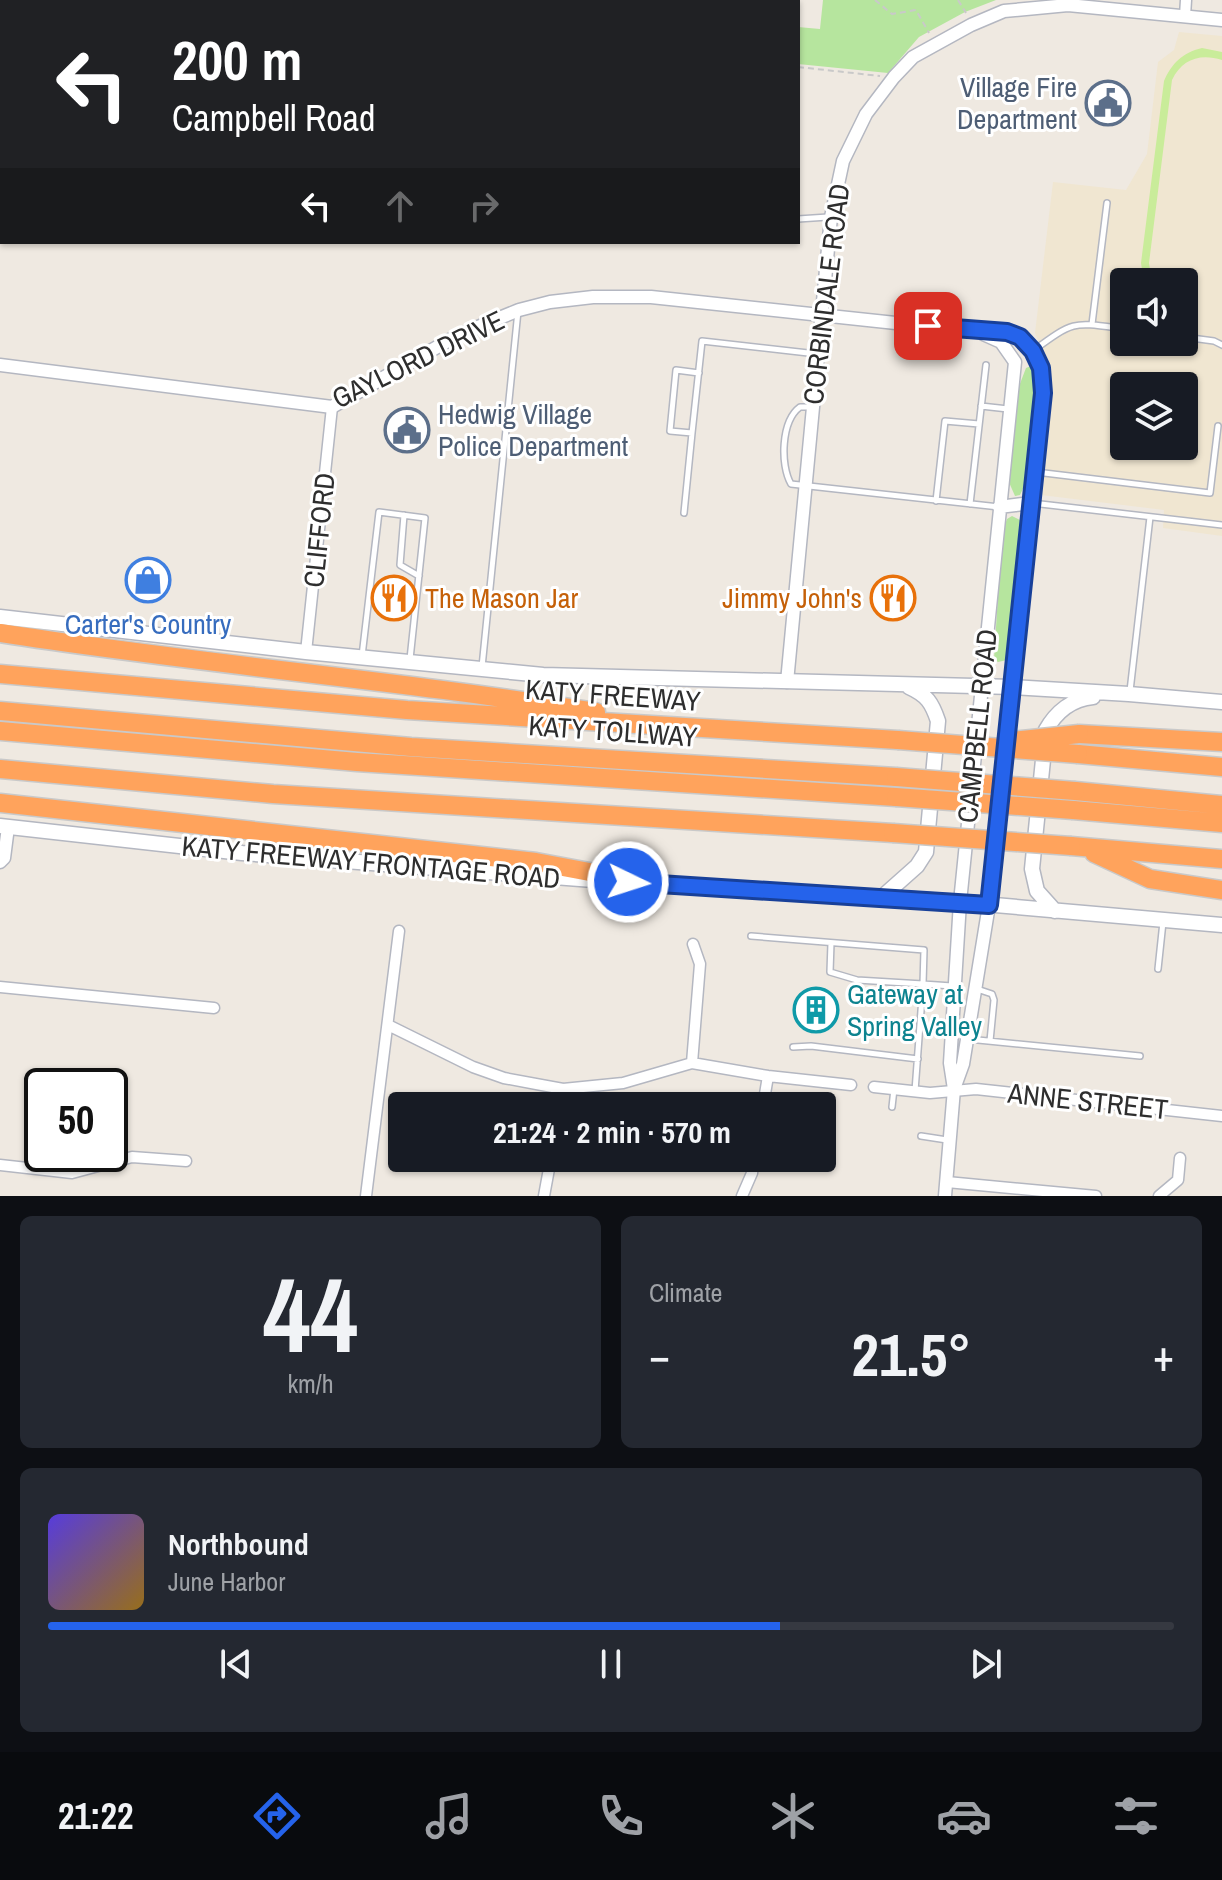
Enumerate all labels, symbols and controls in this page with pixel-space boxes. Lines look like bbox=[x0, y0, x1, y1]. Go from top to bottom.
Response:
text: 200 m bbox=[172, 22, 302, 97]
icon: left bbox=[40, 32, 144, 136]
place label: Village Fire Department bbox=[957, 68, 1077, 138]
public building icon: Village Fire Department bbox=[1084, 79, 1132, 127]
text: Campbell Road bbox=[172, 94, 375, 142]
street label: CORBINDALE ROAD bbox=[794, 182, 858, 406]
icon: left bbox=[294, 184, 338, 228]
icon: ahead bbox=[378, 184, 422, 228]
icon: right bbox=[462, 184, 506, 228]
map controls bbox=[1110, 268, 1198, 460]
button: sound bbox=[1110, 268, 1198, 356]
pin bbox=[894, 292, 962, 360]
street label: GAYLORD DRIVE bbox=[326, 301, 510, 417]
icon: arrive bbox=[906, 304, 950, 348]
button: layers bbox=[1110, 372, 1198, 460]
place label: Hedwig Village Police Department bbox=[438, 395, 628, 465]
public building icon: Hedwig Village Police Department bbox=[383, 406, 431, 454]
street label: CLIFFORD bbox=[294, 471, 344, 589]
shop icon: Carter's Country bbox=[124, 556, 172, 604]
restaurant icon: The Mason Jar bbox=[370, 574, 418, 622]
restaurant icon: Jimmy John's bbox=[869, 574, 917, 622]
place label: The Mason Jar bbox=[425, 579, 578, 617]
place label: Jimmy John's bbox=[722, 579, 862, 617]
place label: Carter's Country bbox=[65, 605, 232, 643]
street label: CAMPBELL ROAD bbox=[948, 627, 1006, 825]
street label: KATY FREEWAY bbox=[524, 670, 702, 720]
street label: KATY TOLLWAY bbox=[527, 706, 699, 756]
street label: KATY FREEWAY FRONTAGE ROAD bbox=[180, 827, 562, 897]
position arrow bbox=[586, 840, 670, 924]
place label: Gateway at Spring Valley bbox=[847, 975, 982, 1045]
building icon: Gateway at Spring Valley bbox=[792, 986, 840, 1034]
speed limit sign: 50 bbox=[24, 1068, 128, 1172]
street label: ANNE STREET bbox=[1005, 1074, 1170, 1128]
text: 21:24 · 2 min · 570 m bbox=[493, 1112, 731, 1152]
text: 44 bbox=[263, 1244, 358, 1384]
text: Climate bbox=[649, 1275, 722, 1310]
text: 21.5° bbox=[852, 1314, 971, 1395]
text: − bbox=[649, 1325, 670, 1385]
text: + bbox=[1153, 1325, 1174, 1385]
text: km/h bbox=[287, 1366, 334, 1401]
text: Northbound bbox=[168, 1524, 309, 1564]
text: June Harbor bbox=[168, 1564, 285, 1599]
icon: previous bbox=[214, 1642, 258, 1686]
icon: pause bbox=[589, 1642, 633, 1686]
icon: next bbox=[964, 1642, 1008, 1686]
icon: directions bbox=[249, 1788, 305, 1844]
icon: music bbox=[421, 1788, 477, 1844]
icon: phone bbox=[593, 1788, 649, 1844]
icon: climate bbox=[765, 1788, 821, 1844]
icon: car bbox=[936, 1788, 992, 1844]
icon: filters bbox=[1108, 1788, 1164, 1844]
text: 21:22 bbox=[58, 1792, 133, 1840]

